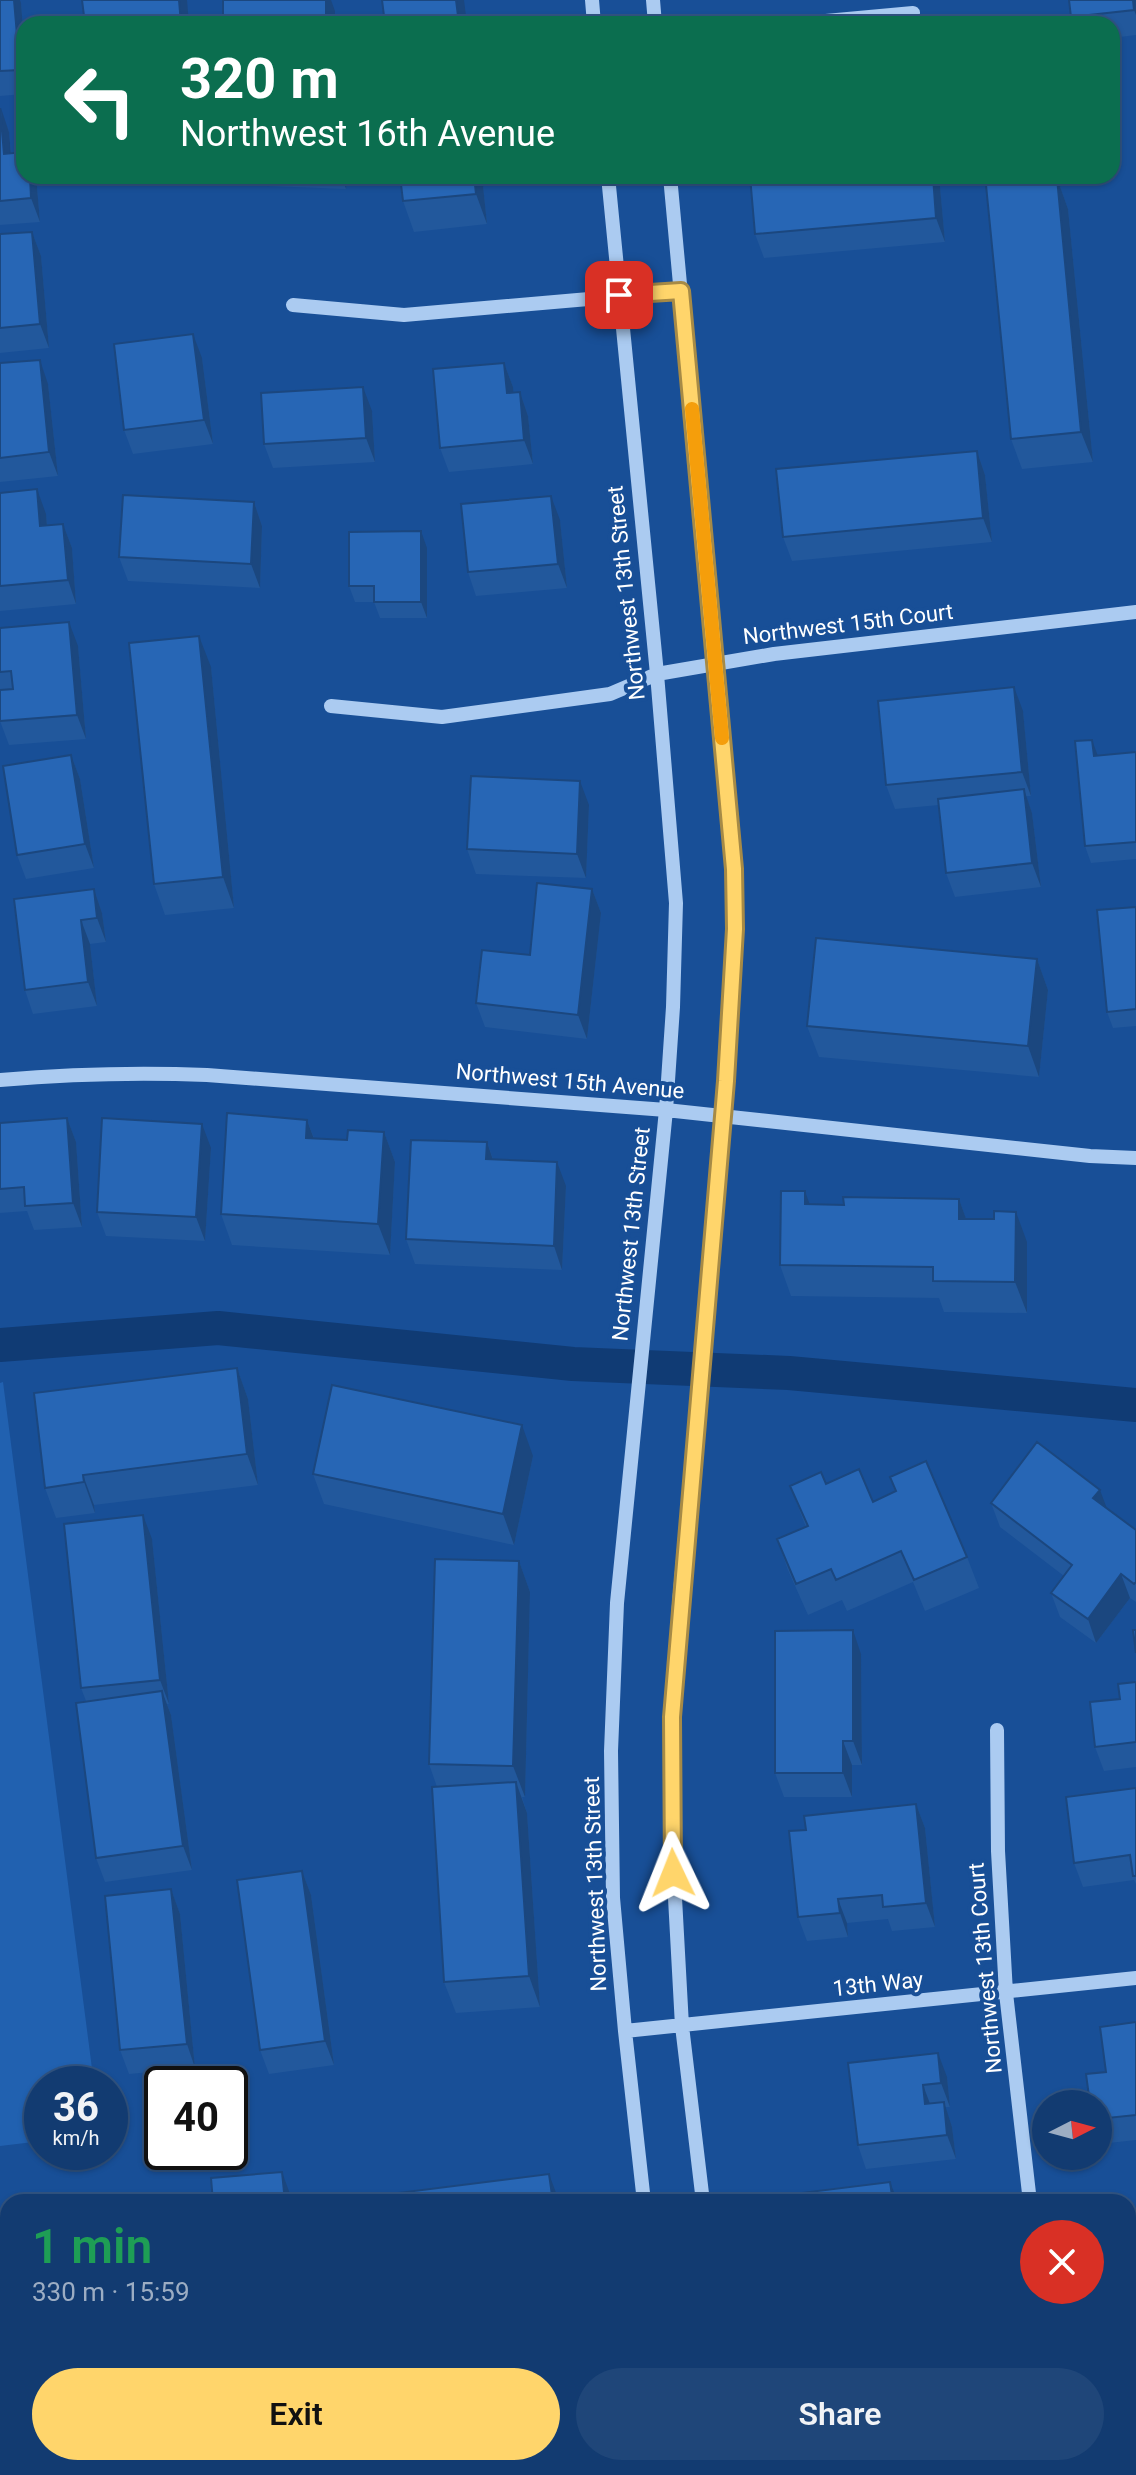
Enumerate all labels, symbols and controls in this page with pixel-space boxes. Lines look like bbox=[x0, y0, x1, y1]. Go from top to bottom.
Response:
text: 320 m bbox=[180, 46, 339, 112]
icon: left bbox=[48, 48, 152, 152]
text: Northwest 16th Avenue bbox=[180, 113, 555, 155]
pin bbox=[585, 261, 653, 329]
icon: arrive bbox=[597, 273, 641, 317]
street label: Northwest 13th Street bbox=[602, 485, 650, 701]
street label: Northwest 15th Court bbox=[742, 599, 954, 649]
street label: Northwest 15th Avenue bbox=[455, 1059, 685, 1103]
street label: Northwest 13th Street bbox=[607, 1126, 655, 1342]
street label: Northwest 13th Street bbox=[579, 1776, 611, 1992]
position arrow bbox=[631, 1831, 715, 1915]
street label: Northwest 13th Court bbox=[963, 1862, 1007, 2074]
street label: 13th Way bbox=[831, 1967, 925, 2001]
speed limit sign: 40 bbox=[144, 2066, 248, 2170]
text: 36 bbox=[53, 2084, 99, 2131]
north arrow bbox=[1032, 2090, 1112, 2170]
map controls bbox=[1032, 2090, 1112, 2170]
text: km/h bbox=[53, 2126, 99, 2150]
text: 1 min bbox=[32, 2218, 152, 2275]
button: close bbox=[1020, 2220, 1104, 2304]
text: 330 m · 15:59 bbox=[32, 2277, 190, 2307]
button: Exit bbox=[32, 2368, 560, 2460]
button: Share bbox=[576, 2368, 1104, 2460]

